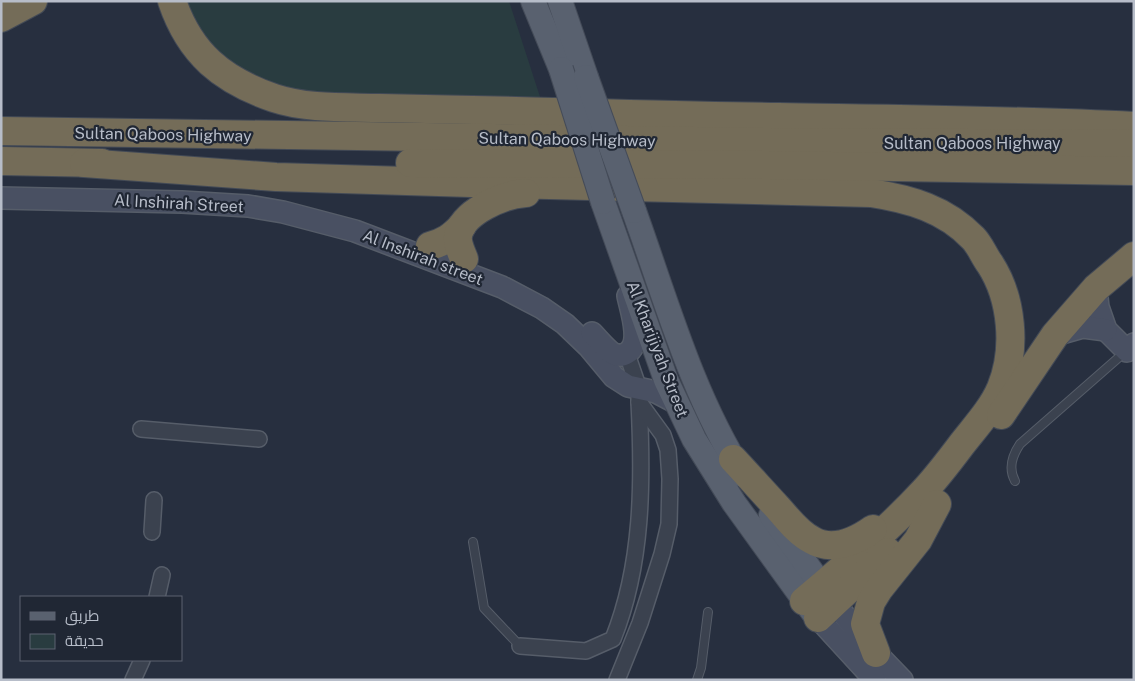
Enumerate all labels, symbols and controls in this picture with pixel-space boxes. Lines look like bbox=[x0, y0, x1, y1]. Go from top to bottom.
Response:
street label: Sultan Qaboos Highway bbox=[74, 123, 252, 146]
street label: Sultan Qaboos Highway bbox=[478, 128, 656, 151]
street label: Sultan Qaboos Highway bbox=[883, 134, 1061, 153]
street label: Al Inshirah Street bbox=[114, 191, 244, 216]
street label: Al Inshirah street bbox=[360, 226, 486, 289]
street label: Al Kharijiyah Street bbox=[623, 278, 692, 420]
legend bbox=[20, 596, 182, 661]
text: طريق bbox=[65, 607, 99, 626]
text: حديقة bbox=[65, 632, 104, 649]

